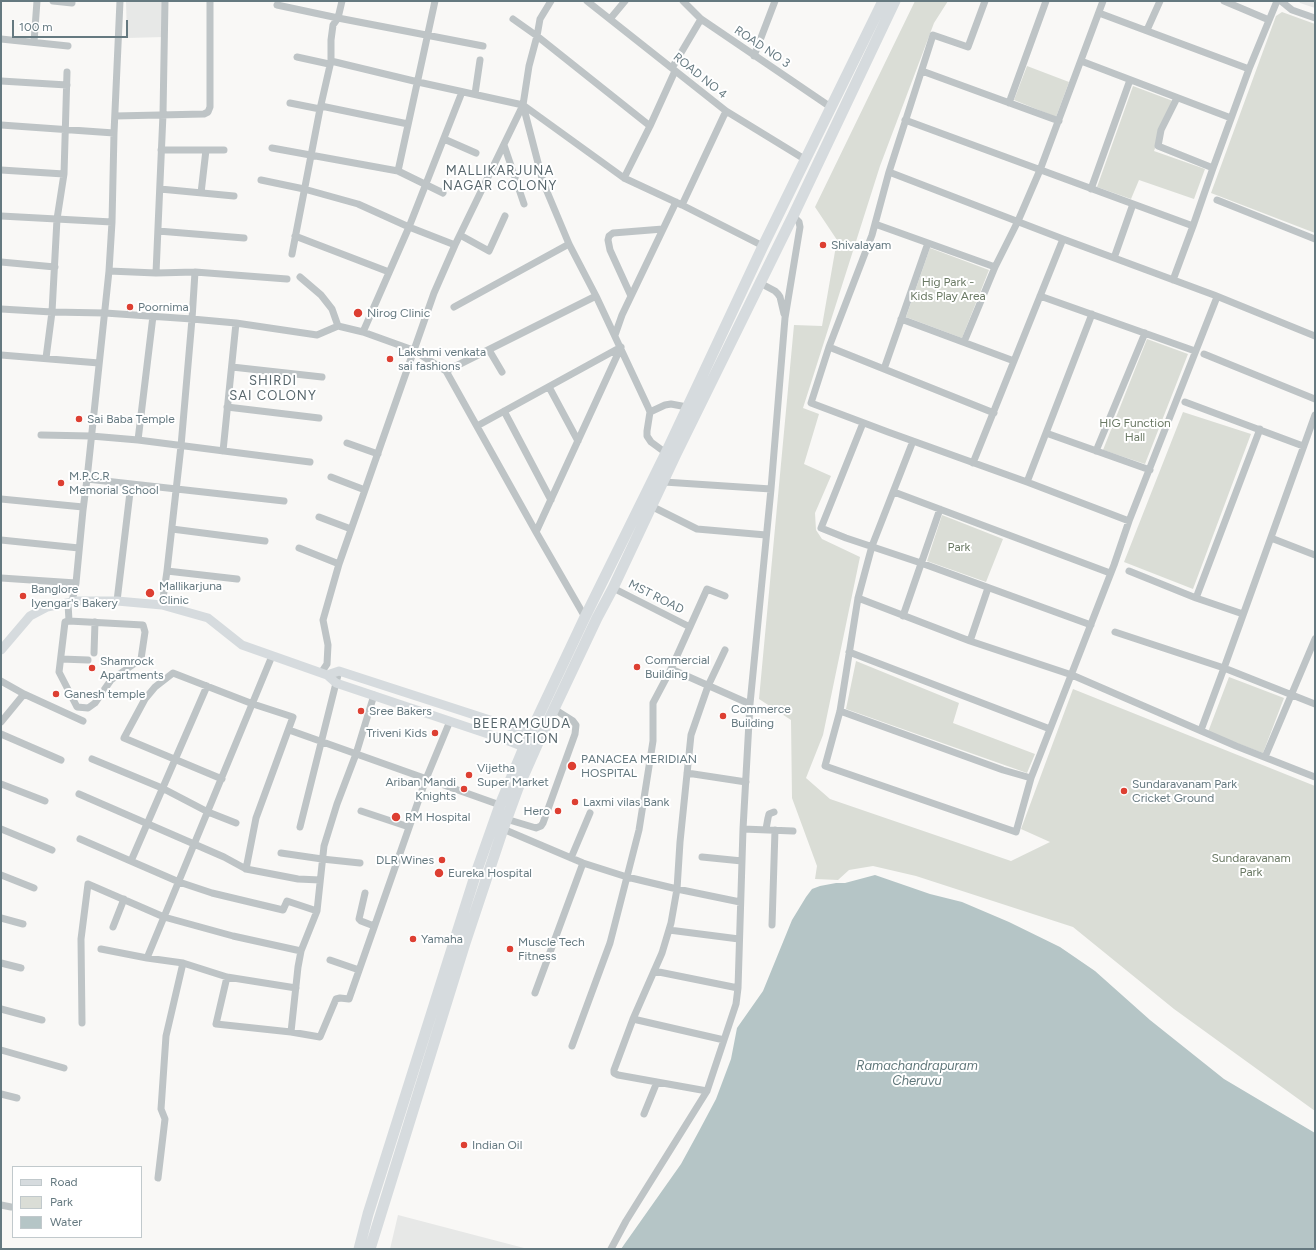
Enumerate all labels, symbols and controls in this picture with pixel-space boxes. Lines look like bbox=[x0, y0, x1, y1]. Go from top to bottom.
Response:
scale bar bbox=[14, 12, 130, 38]
text: 100 m bbox=[19, 20, 53, 34]
street label: ROAD NO 3 bbox=[731, 23, 793, 71]
street label: ROAD NO 4 bbox=[670, 50, 730, 102]
district label: MALLIKARJUNA NAGAR COLONY bbox=[443, 163, 557, 194]
place label: Shivalayam bbox=[831, 238, 891, 252]
marker: Shivalayam bbox=[818, 240, 828, 250]
park label: Hig Park - Kids Play Area bbox=[910, 275, 986, 303]
place label: Poornima bbox=[138, 300, 189, 314]
marker: Poornima bbox=[125, 302, 135, 312]
place label: Nirog Clinic bbox=[367, 306, 430, 320]
marker: Nirog Clinic bbox=[352, 307, 364, 319]
place label: Lakshmi venkata sai fashions bbox=[398, 345, 486, 373]
marker: Lakshmi venkata sai fashions bbox=[385, 354, 395, 364]
district label: SHIRDI SAI COLONY bbox=[229, 373, 317, 404]
place label: Sai Baba Temple bbox=[87, 412, 175, 426]
marker: Sai Baba Temple bbox=[74, 414, 84, 424]
park label: HIG Function Hall bbox=[1099, 416, 1171, 444]
place label: M.P.C.R Memorial School bbox=[69, 469, 159, 497]
marker: M.P.C.R Memorial School bbox=[56, 478, 66, 488]
park label: Park bbox=[948, 540, 970, 554]
street label: MST ROAD bbox=[626, 577, 686, 617]
place label: Mallikarjuna Clinic bbox=[159, 579, 222, 607]
place label: Banglore Iyengar's Bakery bbox=[31, 582, 118, 610]
marker: Mallikarjuna Clinic bbox=[144, 587, 156, 599]
marker: Banglore Iyengar's Bakery bbox=[18, 591, 28, 601]
place label: Commercial Building bbox=[645, 653, 710, 681]
place label: Shamrock Apartments bbox=[100, 654, 164, 682]
marker: Commercial Building bbox=[632, 662, 642, 672]
marker: Shamrock Apartments bbox=[87, 663, 97, 673]
place label: Ganesh temple bbox=[64, 687, 145, 701]
marker: Ganesh temple bbox=[51, 689, 61, 699]
place label: Commerce Building bbox=[731, 702, 791, 730]
place label: Sree Bakers bbox=[369, 704, 432, 718]
marker: Sree Bakers bbox=[356, 706, 366, 716]
marker: Commerce Building bbox=[718, 711, 728, 721]
district label: BEERAMGUDA JUNCTION bbox=[473, 716, 571, 747]
place label: Triveni Kids bbox=[366, 726, 427, 740]
marker: Triveni Kids bbox=[430, 728, 440, 738]
place label: PANACEA MERIDIAN HOSPITAL bbox=[581, 752, 697, 780]
marker: PANACEA MERIDIAN HOSPITAL bbox=[566, 760, 578, 772]
place label: Vijetha Super Market bbox=[477, 761, 549, 789]
marker: Vijetha Super Market bbox=[464, 770, 474, 780]
place label: Ariban Mandi Knights bbox=[385, 775, 456, 803]
place label: Sundaravanam Park Cricket Ground bbox=[1132, 777, 1237, 805]
marker: Ariban Mandi Knights bbox=[459, 784, 469, 794]
marker: Sundaravanam Park Cricket Ground bbox=[1119, 786, 1129, 796]
place label: Laxmi vilas Bank bbox=[583, 795, 669, 809]
marker: Laxmi vilas Bank bbox=[570, 797, 580, 807]
place label: Hero bbox=[523, 804, 550, 818]
marker: Hero bbox=[553, 806, 563, 816]
place label: RM Hospital bbox=[405, 810, 470, 824]
marker: RM Hospital bbox=[390, 811, 402, 823]
park label: Sundaravanam Park bbox=[1211, 851, 1291, 879]
place label: DLR Wines bbox=[376, 853, 434, 867]
marker: DLR Wines bbox=[437, 855, 447, 865]
place label: Eureka Hospital bbox=[448, 866, 532, 880]
marker: Eureka Hospital bbox=[433, 867, 445, 879]
place label: Yamaha bbox=[421, 932, 463, 946]
marker: Yamaha bbox=[408, 934, 418, 944]
place label: Muscle Tech Fitness bbox=[518, 935, 585, 963]
marker: Muscle Tech Fitness bbox=[505, 944, 515, 954]
water label: Ramachandrapuram Cheruvu bbox=[856, 1058, 978, 1089]
place label: Indian Oil bbox=[472, 1138, 522, 1152]
marker: Indian Oil bbox=[459, 1140, 469, 1150]
legend bbox=[12, 1166, 142, 1238]
text: Road bbox=[50, 1175, 78, 1189]
text: Park bbox=[50, 1195, 73, 1209]
text: Water bbox=[50, 1215, 82, 1229]

